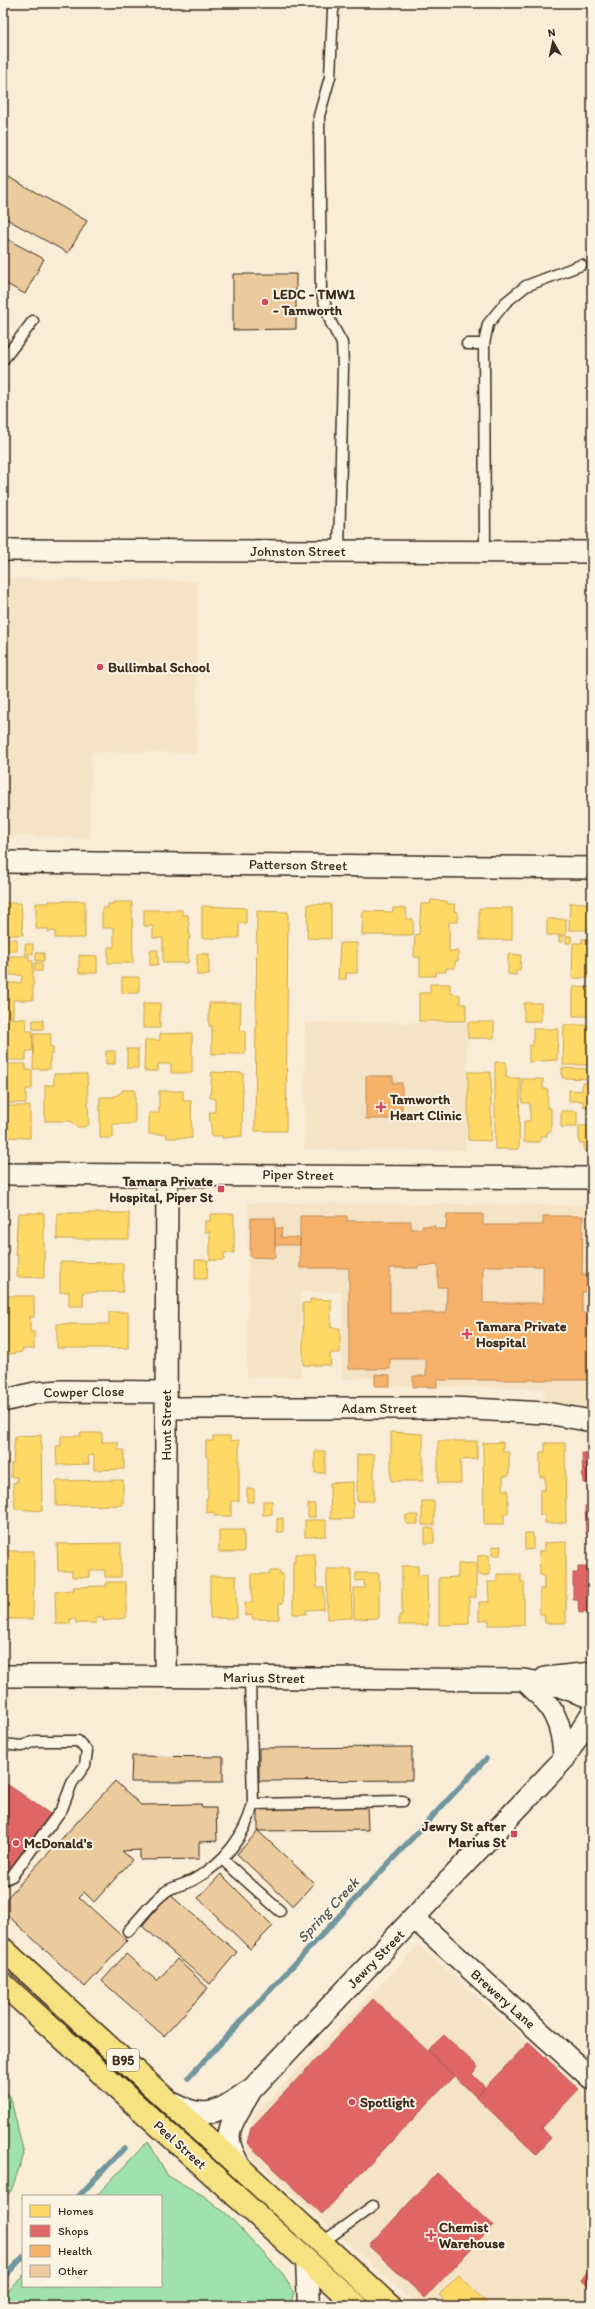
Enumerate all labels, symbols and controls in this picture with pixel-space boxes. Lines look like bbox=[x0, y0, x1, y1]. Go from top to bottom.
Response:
north arrow bbox=[533, 22, 573, 62]
text: N bbox=[547, 26, 556, 40]
place label: LEDC - TMW1 - Tamworth bbox=[273, 286, 356, 319]
marker: LEDC - TMW1 - Tamworth bbox=[260, 297, 270, 307]
street label: Johnston Street bbox=[250, 543, 346, 560]
place label: Bullimbal School bbox=[108, 659, 211, 676]
marker: Bullimbal School bbox=[95, 662, 105, 672]
street label: Patterson Street bbox=[249, 856, 347, 874]
place label: Tamworth Heart Clinic bbox=[389, 1091, 462, 1124]
marker: Tamworth Heart Clinic bbox=[375, 1101, 387, 1113]
street label: Piper Street bbox=[262, 1166, 334, 1184]
place label: Tamara Private Hospital, Piper St bbox=[109, 1173, 214, 1206]
marker: Tamara Private Hospital, Piper St bbox=[216, 1184, 226, 1194]
place label: Tamara Private Hospital bbox=[475, 1318, 567, 1351]
marker: Tamara Private Hospital bbox=[461, 1328, 473, 1340]
street label: Cowper Close bbox=[43, 1383, 125, 1401]
street label: Hunt Street bbox=[158, 1390, 175, 1460]
street label: Adam Street bbox=[341, 1400, 417, 1417]
street label: Marius Street bbox=[223, 1669, 305, 1687]
place label: Jewry St after Marius St bbox=[421, 1818, 507, 1851]
marker: Jewry St after Marius St bbox=[509, 1829, 519, 1839]
place label: McDonald's bbox=[24, 1835, 93, 1852]
marker: McDonald's bbox=[11, 1838, 21, 1848]
water label: Spring Creek bbox=[293, 1873, 364, 1946]
street label: Jewry Street bbox=[344, 1926, 408, 1992]
street label: Brewery Lane bbox=[467, 1966, 539, 2033]
road number: B95 bbox=[107, 2049, 139, 2071]
place label: Spotlight bbox=[360, 2094, 416, 2111]
marker: Spotlight bbox=[347, 2097, 357, 2107]
street label: Peel Street bbox=[150, 2117, 210, 2173]
legend bbox=[22, 2195, 162, 2287]
text: Homes bbox=[58, 2204, 94, 2218]
place label: Chemist Warehouse bbox=[439, 2219, 505, 2252]
text: Shops bbox=[58, 2224, 89, 2238]
marker: Chemist Warehouse bbox=[426, 2230, 436, 2240]
text: Health bbox=[58, 2244, 93, 2258]
text: Other bbox=[58, 2264, 88, 2278]

